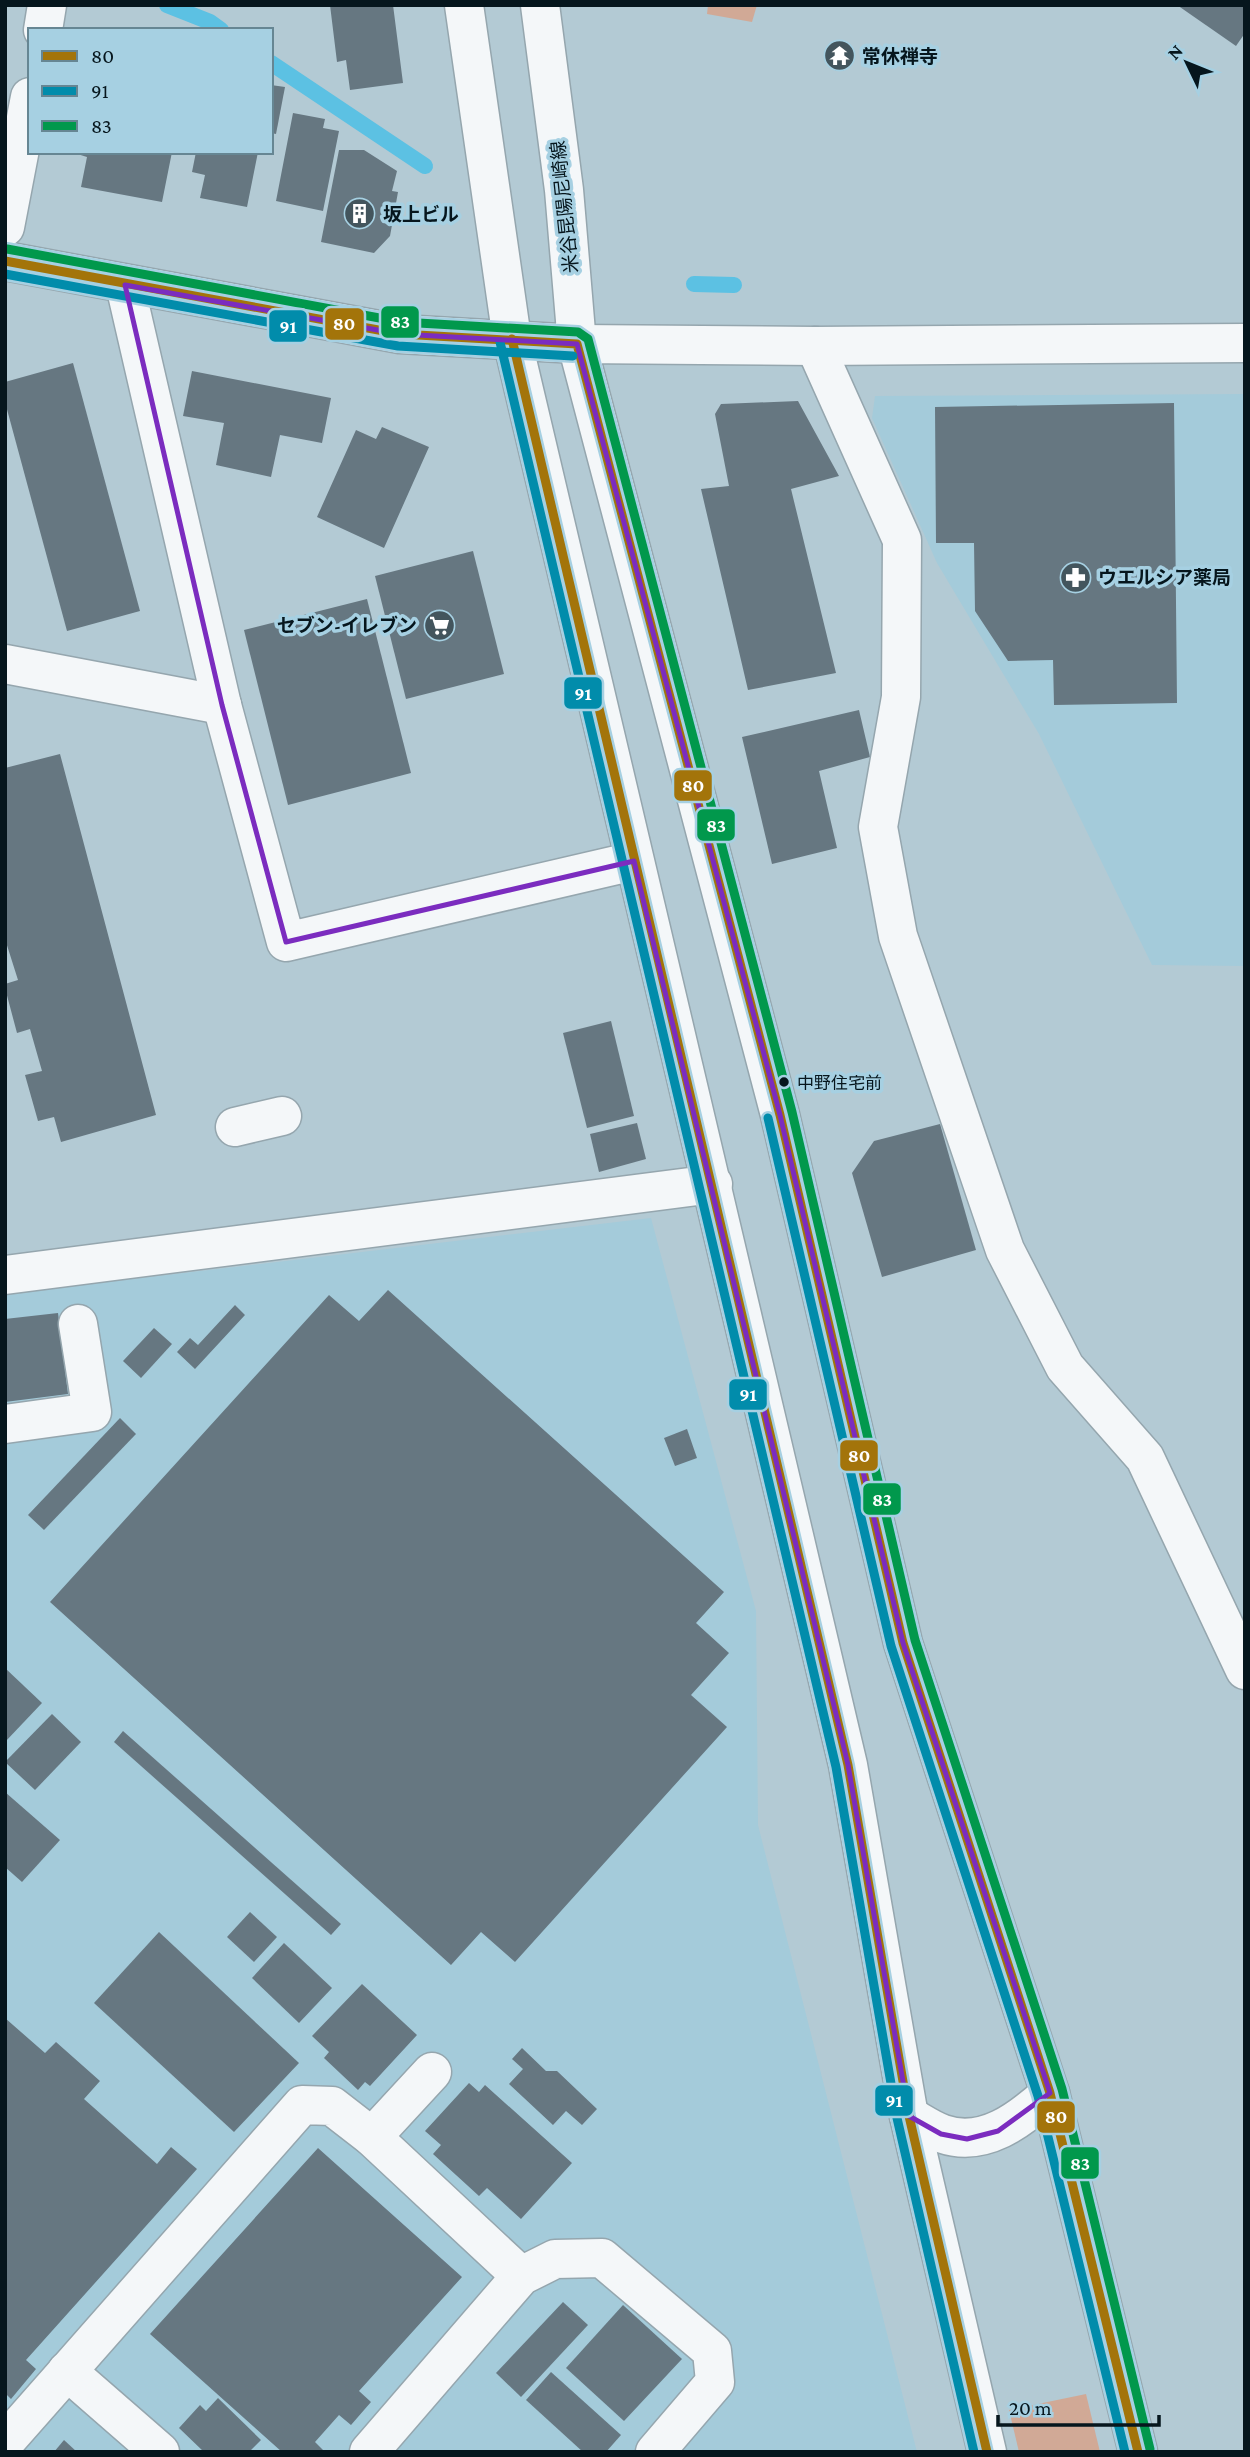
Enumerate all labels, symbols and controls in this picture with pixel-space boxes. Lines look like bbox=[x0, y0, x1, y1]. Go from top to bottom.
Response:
legend bbox=[28, 28, 273, 154]
north arrow bbox=[1152, 28, 1222, 98]
temple icon: 常休禅寺 bbox=[822, 39, 856, 73]
text: N bbox=[1163, 40, 1187, 64]
text: 80 bbox=[91, 44, 114, 68]
place label: 常休禅寺 bbox=[862, 46, 938, 67]
text: 91 bbox=[91, 79, 109, 103]
text: 83 bbox=[91, 114, 112, 138]
street label: 米谷昆陽尼崎線 bbox=[547, 140, 582, 274]
building icon: 坂上ビル bbox=[343, 197, 377, 231]
place label: 坂上ビル bbox=[383, 204, 459, 225]
line badge: 83 bbox=[380, 305, 420, 339]
line badge: 80 bbox=[324, 307, 365, 341]
line badge: 91 bbox=[268, 309, 308, 343]
text: 83 bbox=[390, 311, 410, 332]
text: 80 bbox=[333, 313, 355, 334]
text: 91 bbox=[279, 316, 297, 337]
pharmacy icon: ウエルシア薬局 bbox=[1058, 560, 1092, 594]
place label: ウエルシア薬局 bbox=[1098, 567, 1231, 588]
supermarket icon: セブン-イレブン bbox=[423, 608, 457, 642]
place label: セブン-イレブン bbox=[277, 615, 417, 636]
line badge: 91 bbox=[563, 676, 603, 710]
text: 91 bbox=[574, 683, 592, 704]
line badge: 80 bbox=[673, 769, 713, 802]
text: 80 bbox=[682, 775, 704, 796]
line badge: 83 bbox=[696, 808, 736, 842]
text: 83 bbox=[706, 815, 726, 836]
place label: 中野住宅前 bbox=[797, 1074, 882, 1093]
marker: 中野住宅前 bbox=[777, 1075, 791, 1089]
line badge: 91 bbox=[728, 1378, 768, 1411]
text: 91 bbox=[739, 1384, 757, 1405]
line badge: 80 bbox=[839, 1439, 879, 1472]
text: 80 bbox=[848, 1445, 870, 1466]
line badge: 83 bbox=[862, 1482, 902, 1516]
text: 83 bbox=[872, 1489, 892, 1510]
line badge: 91 bbox=[874, 2084, 914, 2117]
text: 91 bbox=[885, 2090, 903, 2111]
line badge: 80 bbox=[1036, 2100, 1076, 2134]
text: 80 bbox=[1045, 2106, 1067, 2127]
line badge: 83 bbox=[1060, 2146, 1100, 2180]
text: 83 bbox=[1070, 2153, 1090, 2174]
scale bar bbox=[998, 2384, 1159, 2428]
text: 20 m bbox=[1009, 2396, 1052, 2420]

